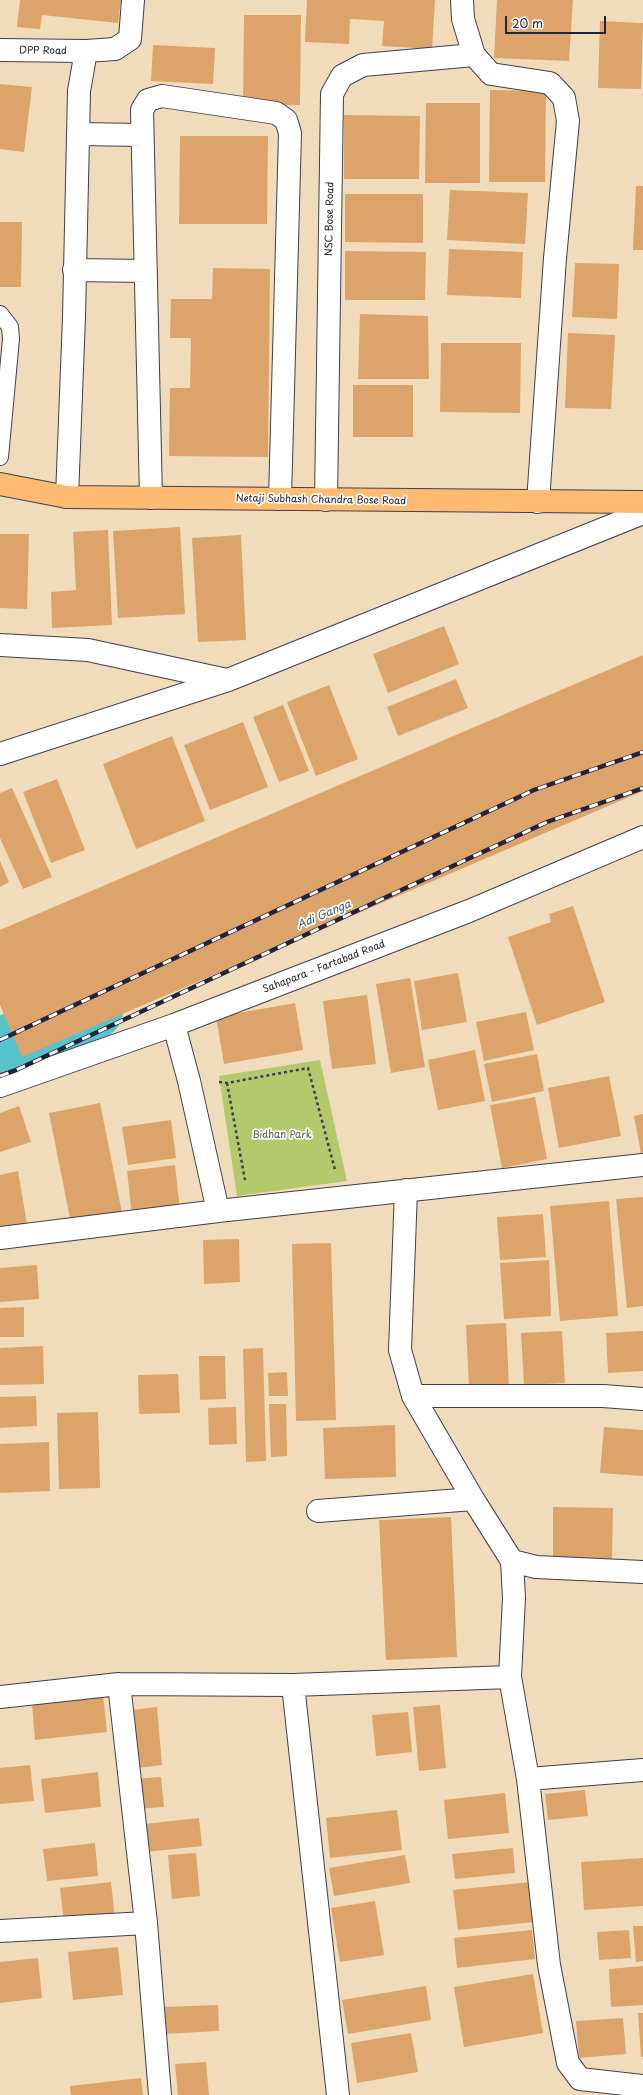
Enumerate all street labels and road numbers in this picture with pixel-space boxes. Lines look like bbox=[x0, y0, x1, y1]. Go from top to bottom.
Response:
street label: DPP Road bbox=[19, 45, 67, 57]
street label: NSC Bose Road bbox=[323, 182, 337, 256]
street label: Netaji Subhash Chandra Bose Road bbox=[236, 493, 406, 507]
street label: Sahapara - Fartabad Road bbox=[261, 938, 387, 996]

